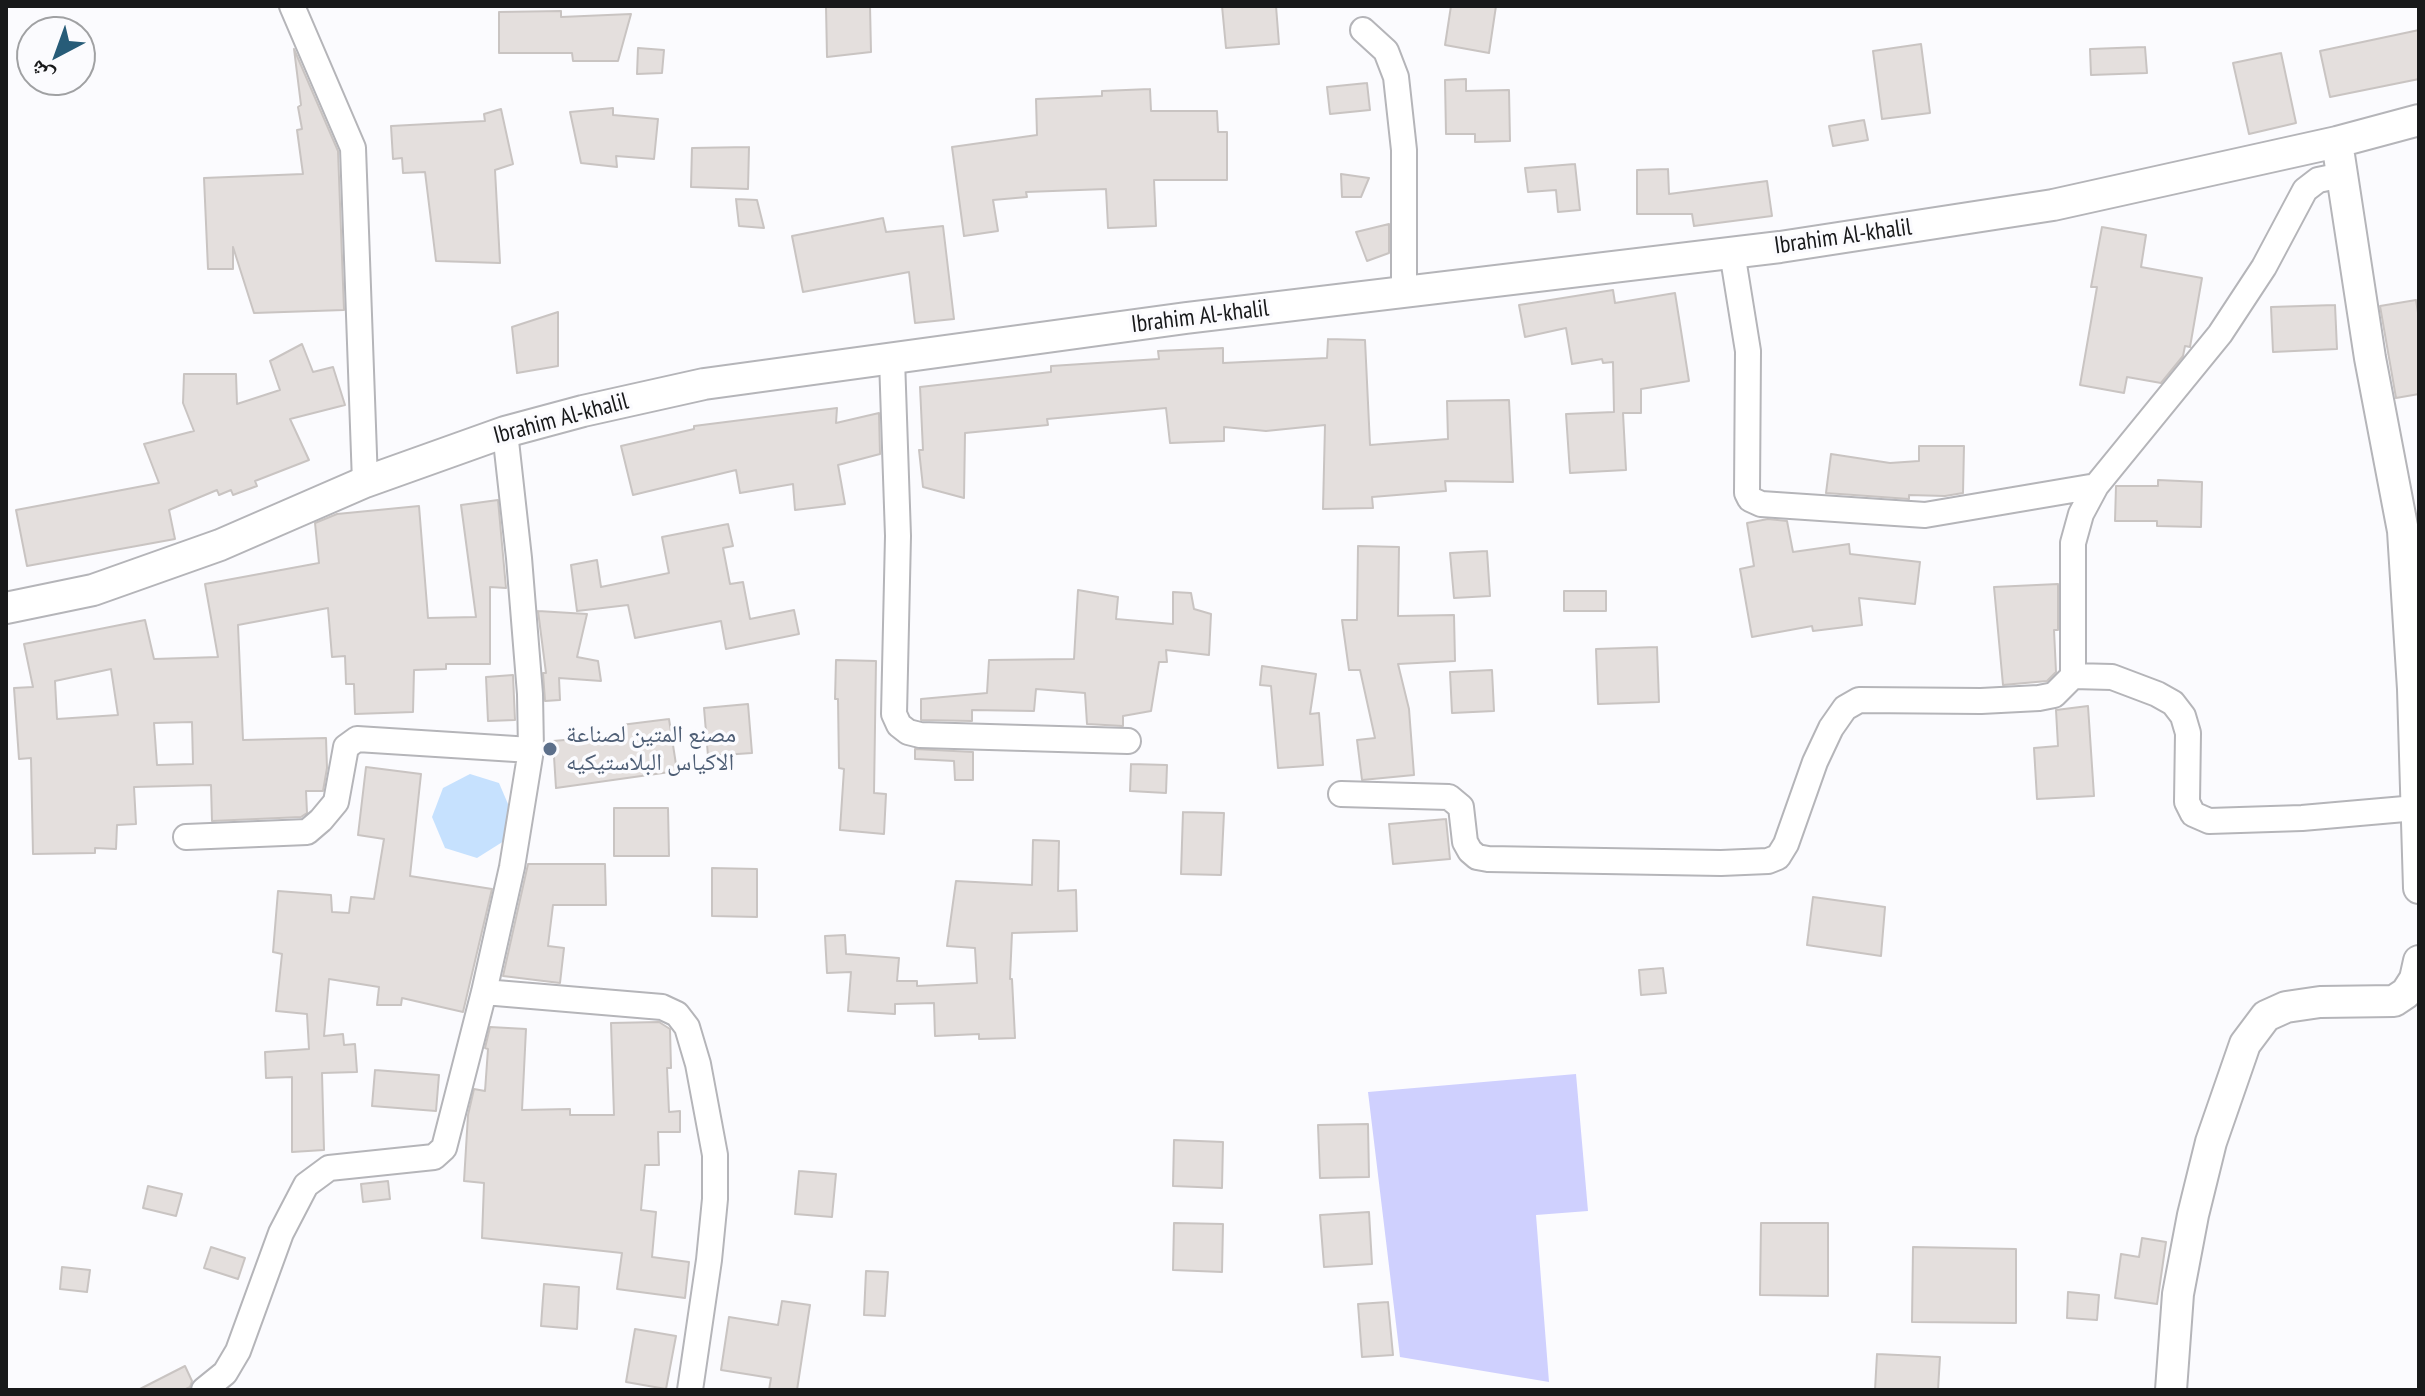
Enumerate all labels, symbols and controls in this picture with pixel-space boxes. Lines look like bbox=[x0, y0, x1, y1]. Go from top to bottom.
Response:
north arrow bbox=[16, 16, 96, 96]
text: ش bbox=[24, 54, 60, 91]
street label: Ibrahim Al-khalil bbox=[1772, 213, 1914, 261]
street label: Ibrahim Al-khalil bbox=[1130, 294, 1270, 340]
street label: Ibrahim Al-khalil bbox=[490, 387, 632, 451]
place label: مصنع المتين لصناعة الاكياس البلاستيكيه bbox=[566, 721, 736, 777]
marker: مصنع المتين لصناعة الاكياس البلاستيكيه bbox=[541, 740, 559, 758]

